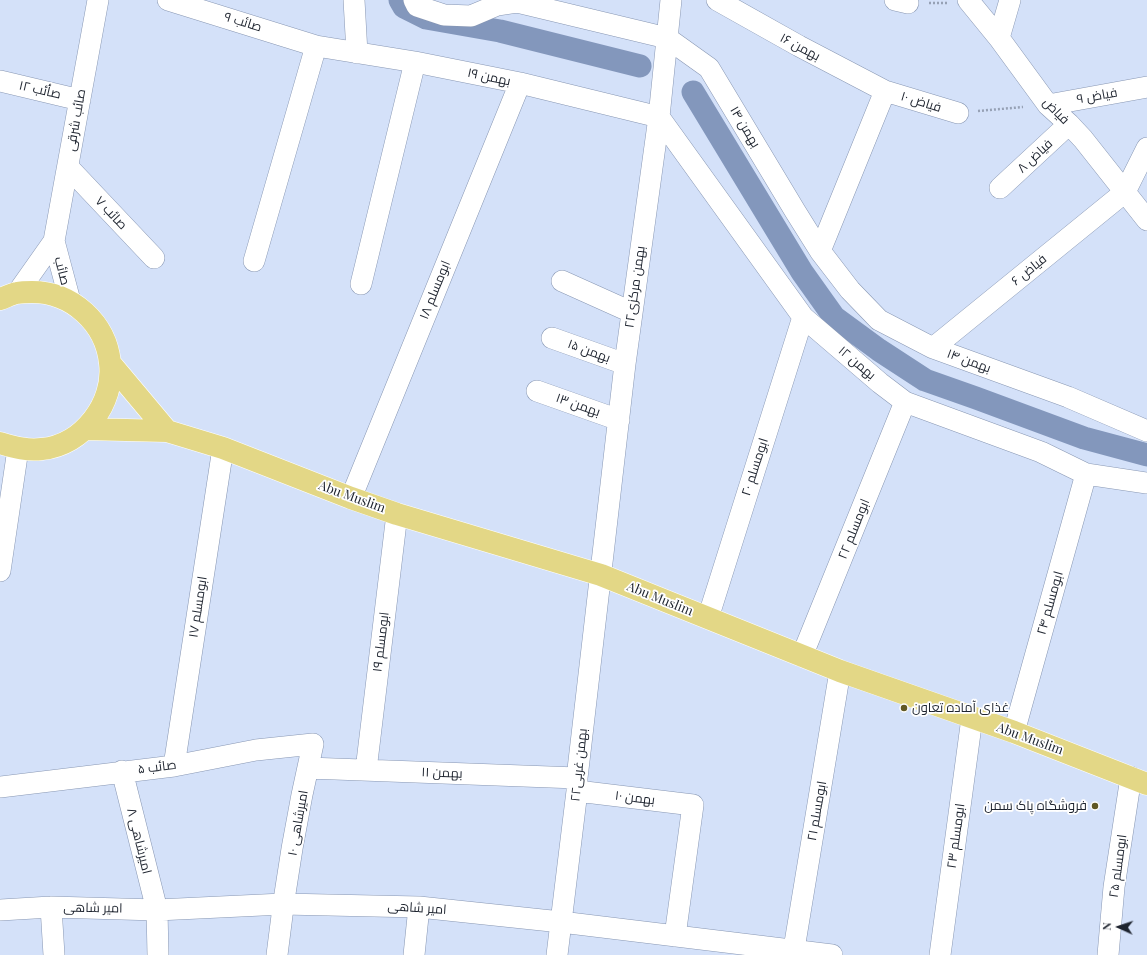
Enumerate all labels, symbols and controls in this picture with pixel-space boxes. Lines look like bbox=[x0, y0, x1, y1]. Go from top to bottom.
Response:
street label: صائب ۹ bbox=[222, 9, 264, 35]
street label: بهمن ۱۶ bbox=[777, 30, 823, 64]
street label: بهمن ۱۹ bbox=[466, 65, 512, 89]
street label: صأئب ۱۲ bbox=[17, 78, 63, 102]
street label: فیاض ۹ bbox=[1075, 85, 1119, 107]
street label: صائب شرقی bbox=[63, 88, 89, 152]
street label: فیاض ۱۰ bbox=[899, 88, 943, 116]
street label: فیاض bbox=[1040, 94, 1072, 128]
street label: بهمن ۱۴ bbox=[727, 103, 763, 151]
street label: فیاض ۸ bbox=[1014, 136, 1056, 176]
street label: صائب ۷ bbox=[92, 193, 130, 233]
street label: ۲۲بهمن مرکزی bbox=[622, 245, 648, 329]
street label: فیاض ۶ bbox=[1008, 251, 1050, 289]
street label: صائب bbox=[51, 255, 73, 287]
street label: ابومسلم ۱۸ bbox=[416, 258, 454, 322]
street label: بهمن ۱۵ bbox=[566, 336, 612, 366]
street label: بهمن ۱۲ bbox=[835, 343, 879, 383]
street label: بهمن ۱۴ bbox=[945, 346, 993, 376]
street label: بهمن ۱۳ bbox=[554, 390, 602, 420]
street label: ابومسلم ۲۰ bbox=[738, 436, 772, 498]
street label: Abu Muslim bbox=[316, 478, 388, 516]
street label: ابومسلم ۲۲ bbox=[835, 497, 873, 561]
street label: ابومسلم ۲۴ bbox=[1034, 569, 1066, 637]
street label: ابومسلم ۱۷ bbox=[185, 575, 211, 639]
street label: Abu Muslim bbox=[625, 579, 695, 619]
street label: ابومسلم ۱۹ bbox=[370, 611, 392, 673]
place label: غذای آماده تعاون bbox=[912, 700, 1009, 716]
marker: غذای آماده تعاون bbox=[899, 703, 909, 713]
street label: Abu Muslim bbox=[994, 720, 1066, 758]
street label: ۲۲بهمن غربی bbox=[567, 728, 591, 802]
street label: صائب ۵ bbox=[137, 757, 177, 777]
street label: بهمن ۱۱ bbox=[421, 764, 463, 782]
street label: ابومسلم ۲۱ bbox=[804, 780, 830, 842]
street label: بهمن ۱۰ bbox=[614, 788, 656, 808]
street label: امیرشاهی ۱۰ bbox=[285, 789, 311, 857]
place label: فروشگاه پاک سمن bbox=[984, 798, 1087, 814]
marker: فروشگاه پاک سمن bbox=[1090, 801, 1100, 811]
street label: ابومسلم ۲۳ bbox=[944, 803, 968, 869]
street label: امیرشاهی ۸ bbox=[123, 806, 155, 876]
street label: ابومسلم ۲۵ bbox=[1106, 833, 1130, 899]
street label: امیر شاهی bbox=[387, 898, 447, 918]
street label: امیر شاهی bbox=[63, 900, 123, 916]
north arrow bbox=[1099, 907, 1139, 947]
text: N bbox=[1099, 922, 1114, 931]

